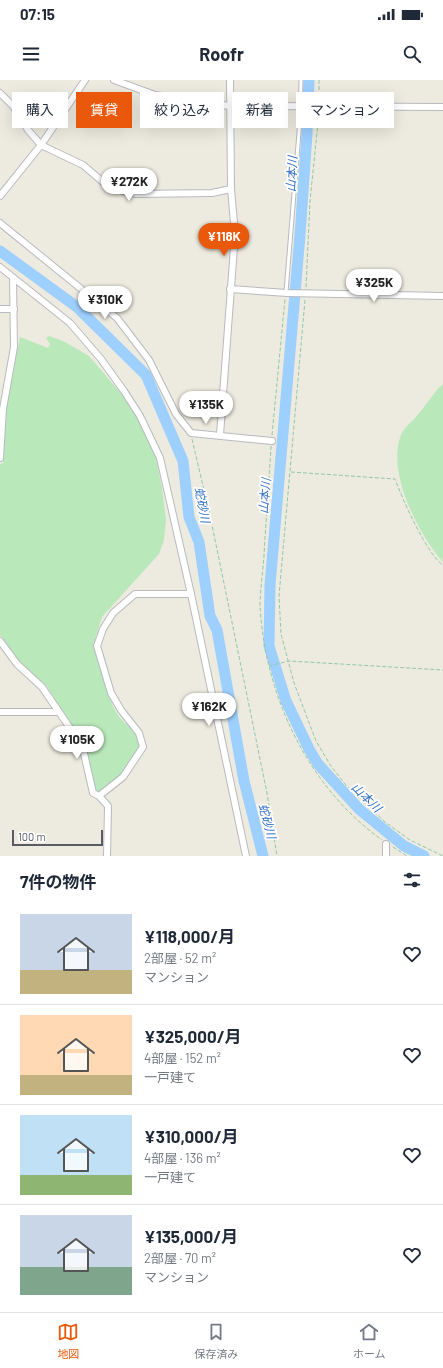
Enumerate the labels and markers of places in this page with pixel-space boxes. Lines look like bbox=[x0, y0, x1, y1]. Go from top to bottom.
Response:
pin: ¥272K bbox=[101, 168, 157, 202]
pin: ¥118K bbox=[196, 223, 252, 257]
pin: ¥325K bbox=[346, 269, 402, 303]
pin: ¥310K bbox=[77, 286, 133, 320]
pin: ¥135K bbox=[178, 391, 234, 425]
pin: ¥162K bbox=[181, 693, 237, 727]
pin: ¥105K bbox=[49, 726, 105, 760]

